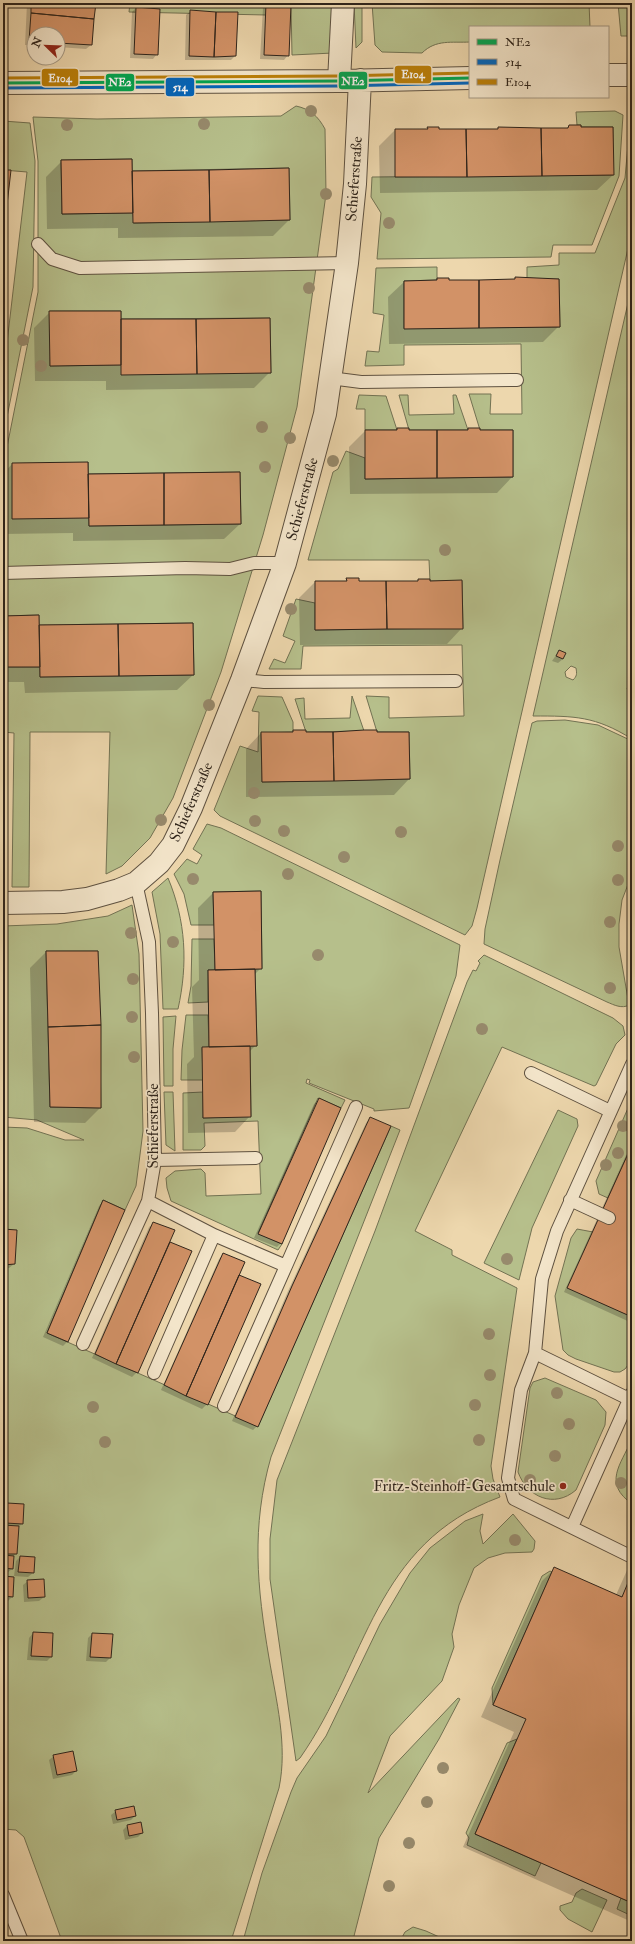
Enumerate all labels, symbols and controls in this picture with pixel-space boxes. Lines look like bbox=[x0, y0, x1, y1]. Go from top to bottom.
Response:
north arrow bbox=[26, 26, 66, 66]
legend bbox=[469, 26, 609, 98]
text: N bbox=[29, 34, 46, 50]
text: NE2 bbox=[505, 35, 530, 50]
text: 514 bbox=[505, 55, 522, 70]
line badge: E104 bbox=[394, 65, 432, 84]
line badge: E104 bbox=[41, 68, 79, 87]
text: E104 bbox=[401, 68, 426, 82]
line badge: NE2 bbox=[338, 71, 368, 90]
text: E104 bbox=[48, 72, 73, 86]
line badge: NE2 bbox=[105, 73, 135, 92]
text: NE2 bbox=[340, 75, 365, 88]
text: E104 bbox=[505, 75, 531, 90]
text: NE2 bbox=[107, 76, 132, 89]
line badge: 514 bbox=[165, 77, 195, 97]
text: 514 bbox=[173, 81, 188, 95]
street label: Schieferstraße bbox=[342, 136, 367, 222]
street label: Schieferstraße bbox=[282, 456, 323, 543]
street label: Schieferstraße bbox=[165, 759, 217, 845]
street label: Schieferstraße bbox=[144, 1083, 163, 1169]
place label: Fritz-Steinhoff-Gesamtschule bbox=[373, 1477, 555, 1496]
marker: Fritz-Steinhoff-Gesamtschule bbox=[558, 1481, 568, 1491]

